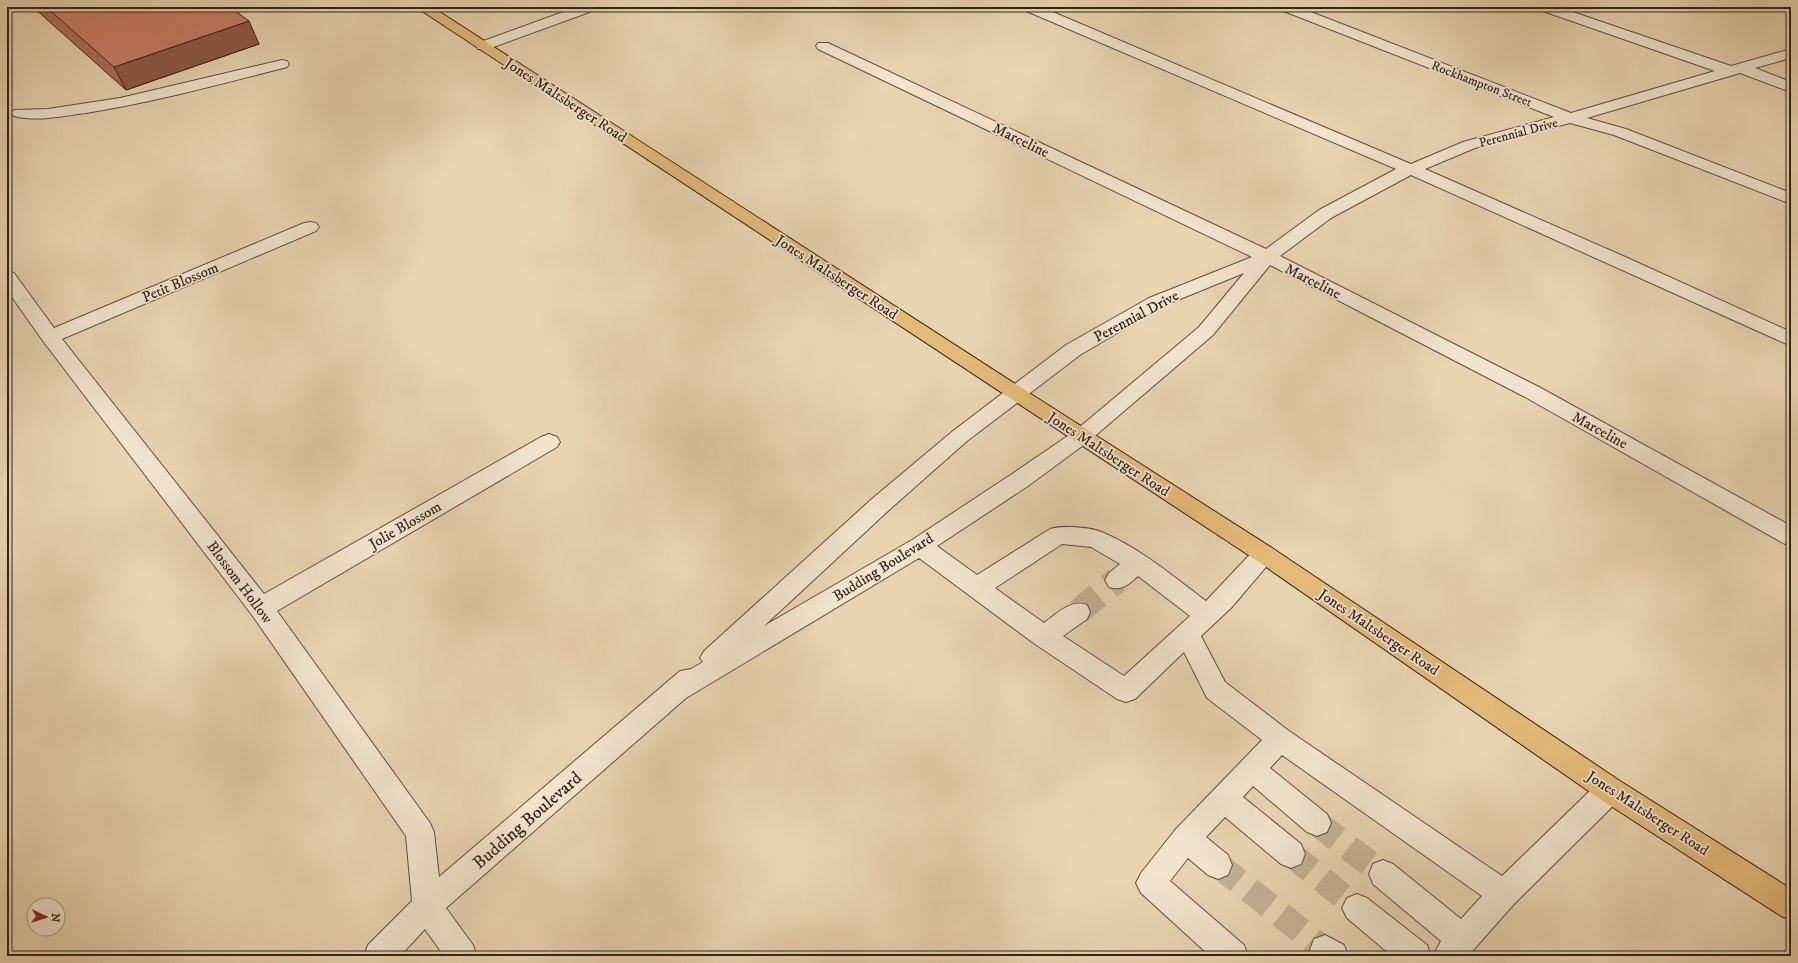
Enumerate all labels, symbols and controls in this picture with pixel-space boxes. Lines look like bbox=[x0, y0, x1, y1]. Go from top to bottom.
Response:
street label: Jones Maltsberger Road bbox=[499, 53, 631, 147]
street label: Rockhampton Street bbox=[1429, 57, 1534, 110]
street label: Perennial Drive bbox=[1477, 115, 1559, 151]
street label: Marceline bbox=[989, 119, 1052, 162]
street label: Jones Maltsberger Road bbox=[770, 230, 902, 324]
street label: Petit Blossom bbox=[139, 258, 221, 307]
street label: Marceline bbox=[1281, 259, 1344, 304]
street label: Perennial Drive bbox=[1090, 286, 1182, 347]
street label: Jones Maltsberger Road bbox=[1042, 407, 1174, 501]
street label: Marceline bbox=[1569, 407, 1631, 453]
street label: Jolie Blossom bbox=[364, 497, 445, 555]
street label: Budding Boulevard bbox=[830, 529, 937, 606]
street label: Blossom Hollow bbox=[202, 537, 277, 628]
street label: Jones Maltsberger Road bbox=[1313, 584, 1443, 680]
street label: Jones Maltsberger Road bbox=[1581, 766, 1713, 860]
street label: Budding Boulevard bbox=[469, 767, 587, 874]
north arrow bbox=[26, 897, 66, 937]
text: N bbox=[48, 913, 62, 923]

